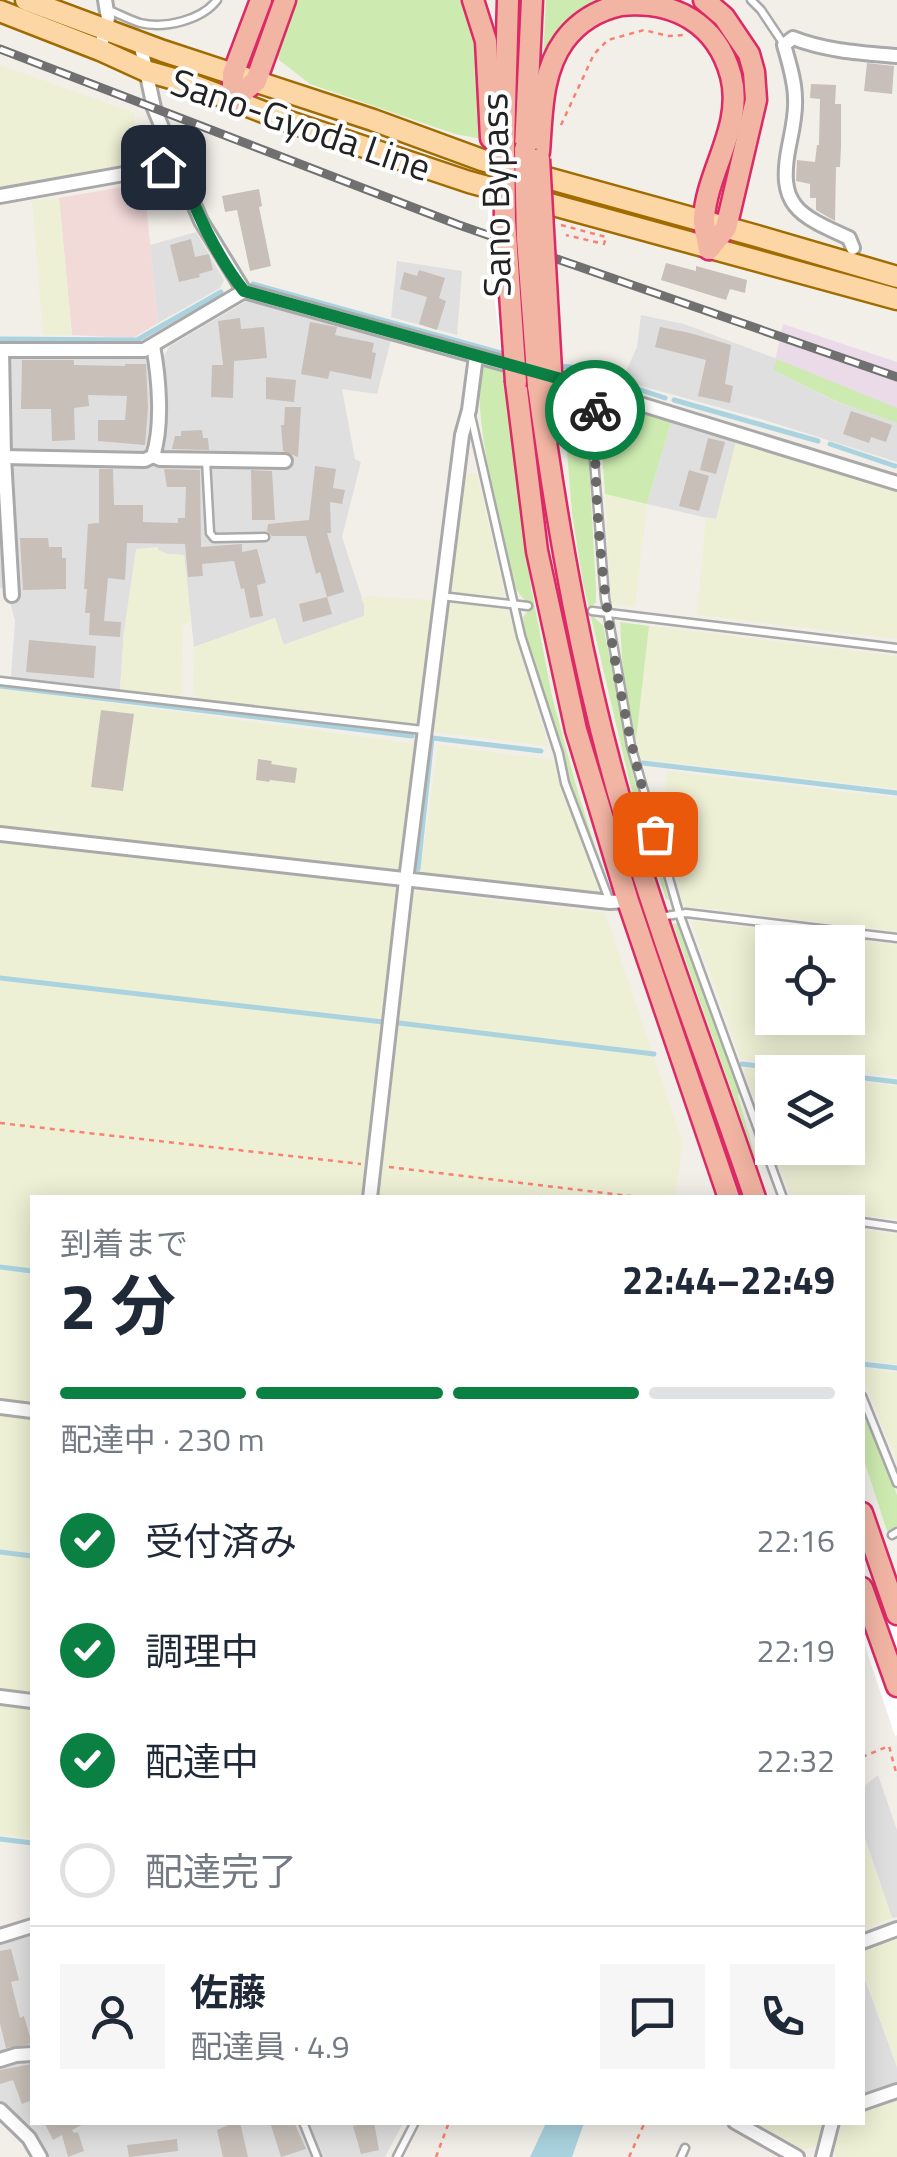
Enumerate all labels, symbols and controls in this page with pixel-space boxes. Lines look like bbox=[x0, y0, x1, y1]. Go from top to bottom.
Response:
street label: Sano-Gyoda Line bbox=[163, 52, 439, 196]
street label: Sano Bypass bbox=[464, 92, 526, 298]
pin bbox=[121, 125, 206, 210]
icon: home bbox=[136, 140, 191, 195]
courier bbox=[545, 360, 645, 460]
icon: bike bbox=[568, 383, 623, 438]
pin bbox=[613, 792, 698, 877]
icon: bag bbox=[628, 807, 683, 862]
map controls bbox=[755, 925, 865, 1165]
button: locate bbox=[755, 925, 865, 1035]
button: layers bbox=[755, 1055, 865, 1165]
text: 到着まで bbox=[60, 1219, 188, 1267]
text: 22:44–22:49 bbox=[622, 1251, 835, 1309]
text: 2 分 bbox=[60, 1255, 176, 1354]
text: 配達中 · 230 m bbox=[60, 1415, 265, 1463]
text: 受付済み bbox=[145, 1512, 297, 1570]
icon: check bbox=[60, 1513, 115, 1568]
text: 22:16 bbox=[756, 1516, 835, 1564]
text: 調理中 bbox=[145, 1622, 259, 1680]
icon: check bbox=[60, 1623, 115, 1678]
text: 22:19 bbox=[756, 1626, 835, 1674]
text: 配達中 bbox=[145, 1732, 259, 1790]
icon: check bbox=[60, 1733, 115, 1788]
text: 22:32 bbox=[756, 1736, 835, 1784]
text: 配達完了 bbox=[145, 1842, 297, 1900]
text: 佐藤 bbox=[190, 1963, 266, 2021]
button: person bbox=[60, 1964, 165, 2069]
button: chat bbox=[600, 1964, 705, 2069]
button: phone bbox=[730, 1964, 835, 2069]
text: 配達員 · 4.9 bbox=[190, 2022, 350, 2070]

